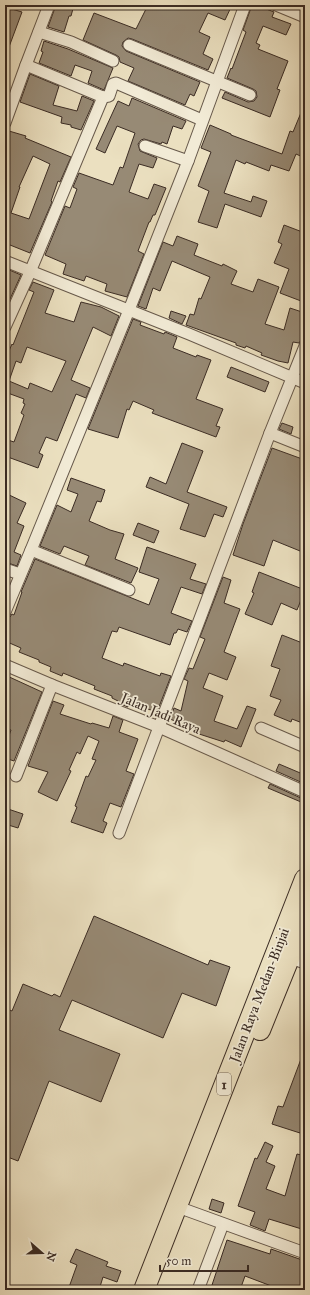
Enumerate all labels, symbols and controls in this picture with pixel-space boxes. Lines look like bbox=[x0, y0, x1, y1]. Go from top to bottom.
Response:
street label: Jalan Jadi Raya bbox=[116, 688, 203, 739]
street label: Jalan Raya Medan-Binjai bbox=[225, 925, 294, 1067]
road number: 1 bbox=[217, 1073, 231, 1095]
north arrow bbox=[22, 1233, 62, 1273]
scale bar bbox=[160, 1247, 248, 1273]
text: N bbox=[43, 1250, 59, 1263]
text: 50 m bbox=[166, 1254, 191, 1268]

